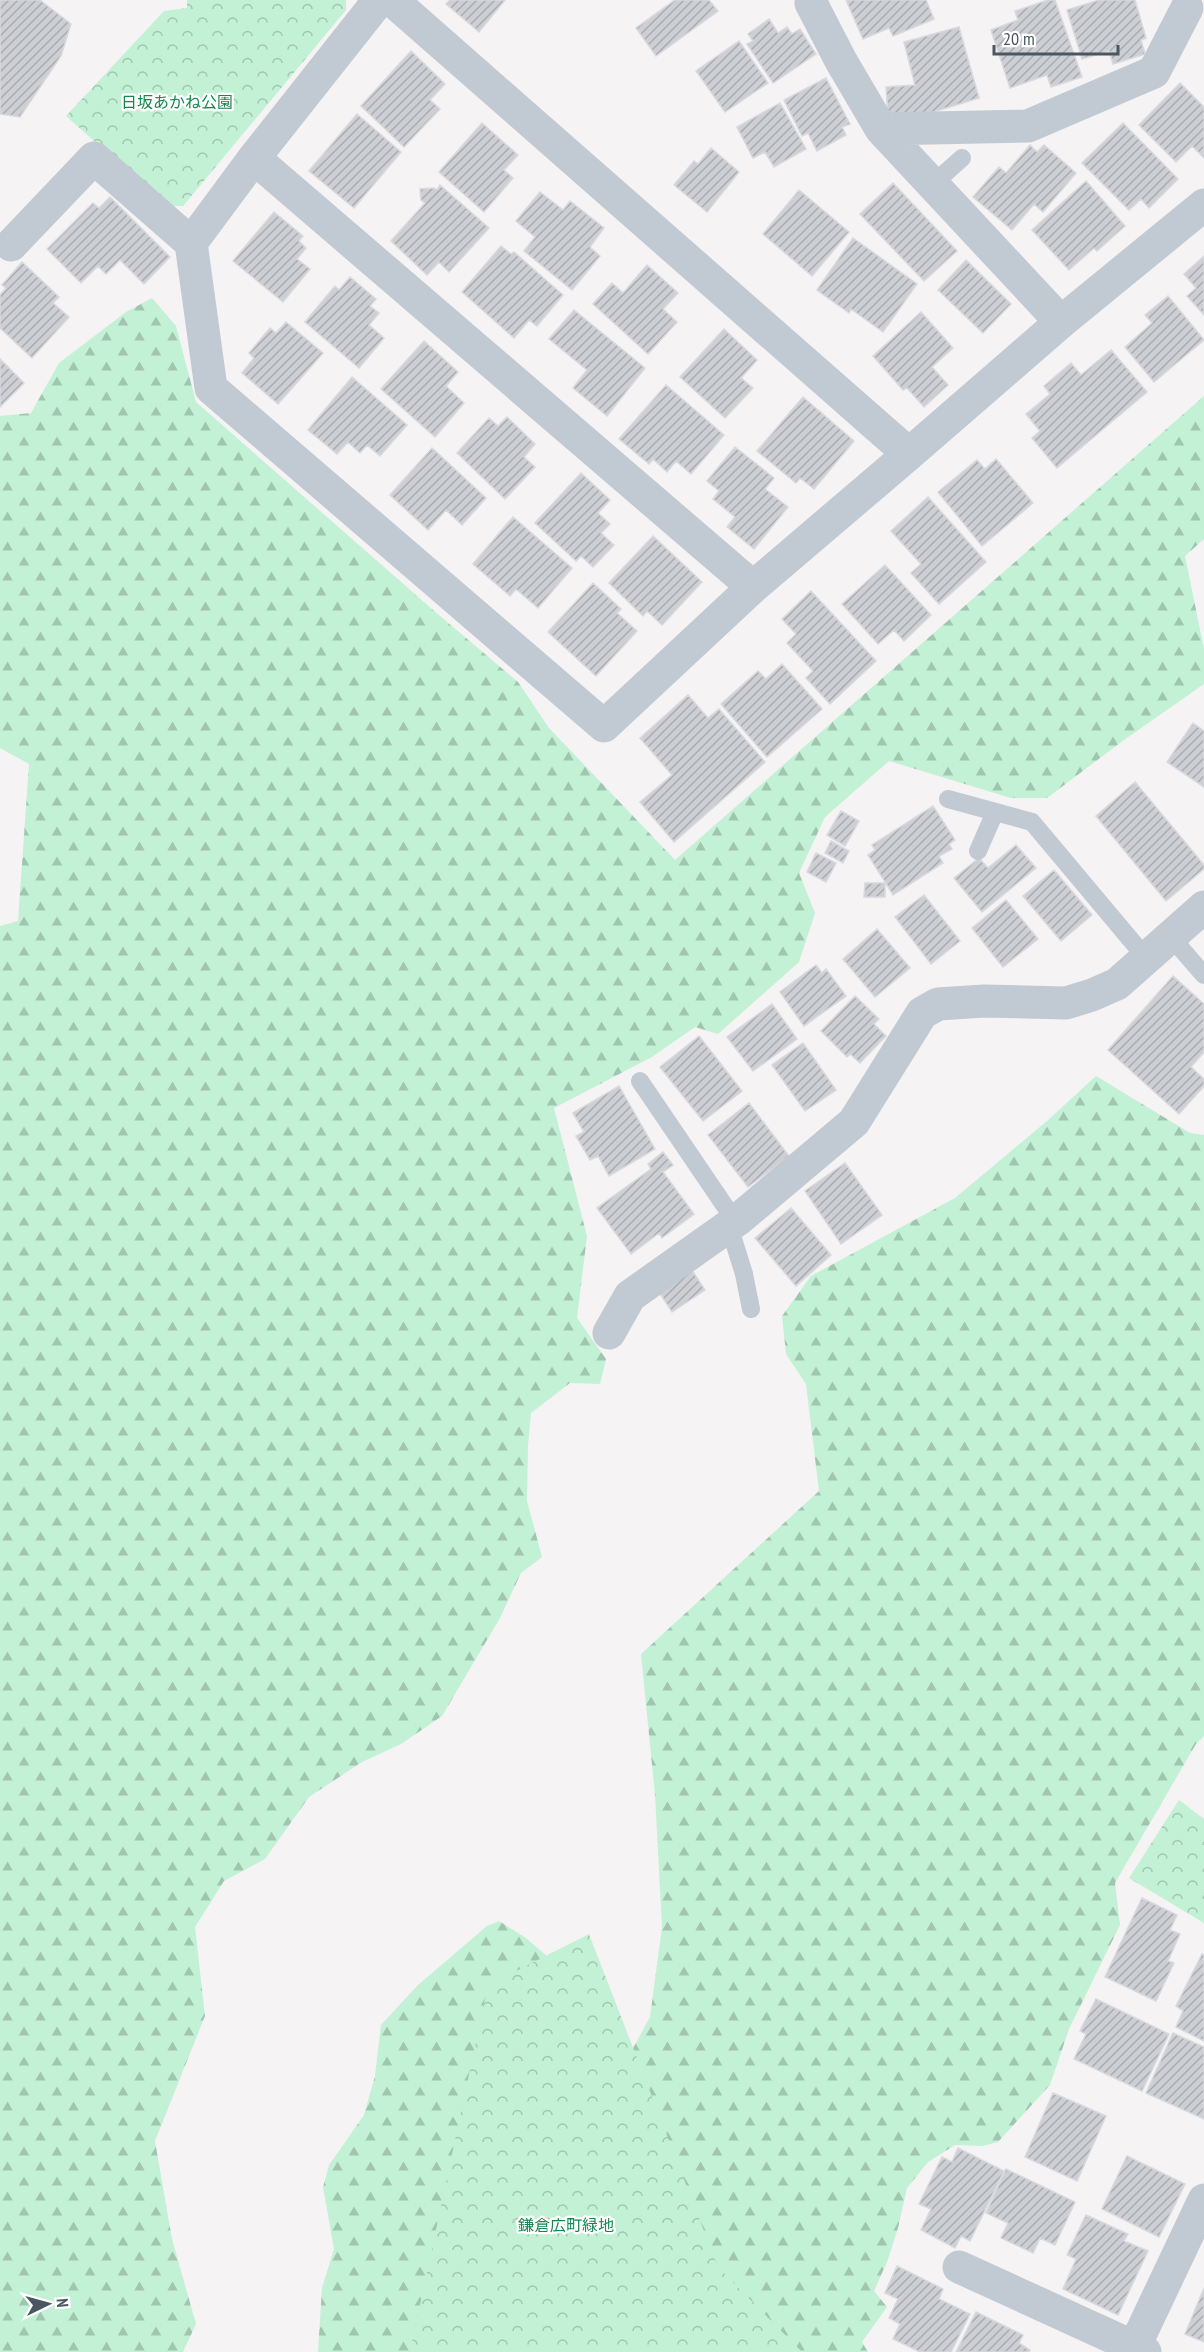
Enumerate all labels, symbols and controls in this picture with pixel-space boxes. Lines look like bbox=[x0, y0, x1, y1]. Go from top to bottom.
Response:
scale bar bbox=[994, 18, 1118, 56]
text: 20 m bbox=[1003, 27, 1035, 50]
park label: 日坂あかね公園 bbox=[121, 92, 233, 112]
park label: 鎌倉広町緑地 bbox=[518, 2215, 614, 2235]
north arrow bbox=[18, 2274, 78, 2334]
text: N bbox=[53, 2298, 73, 2308]

